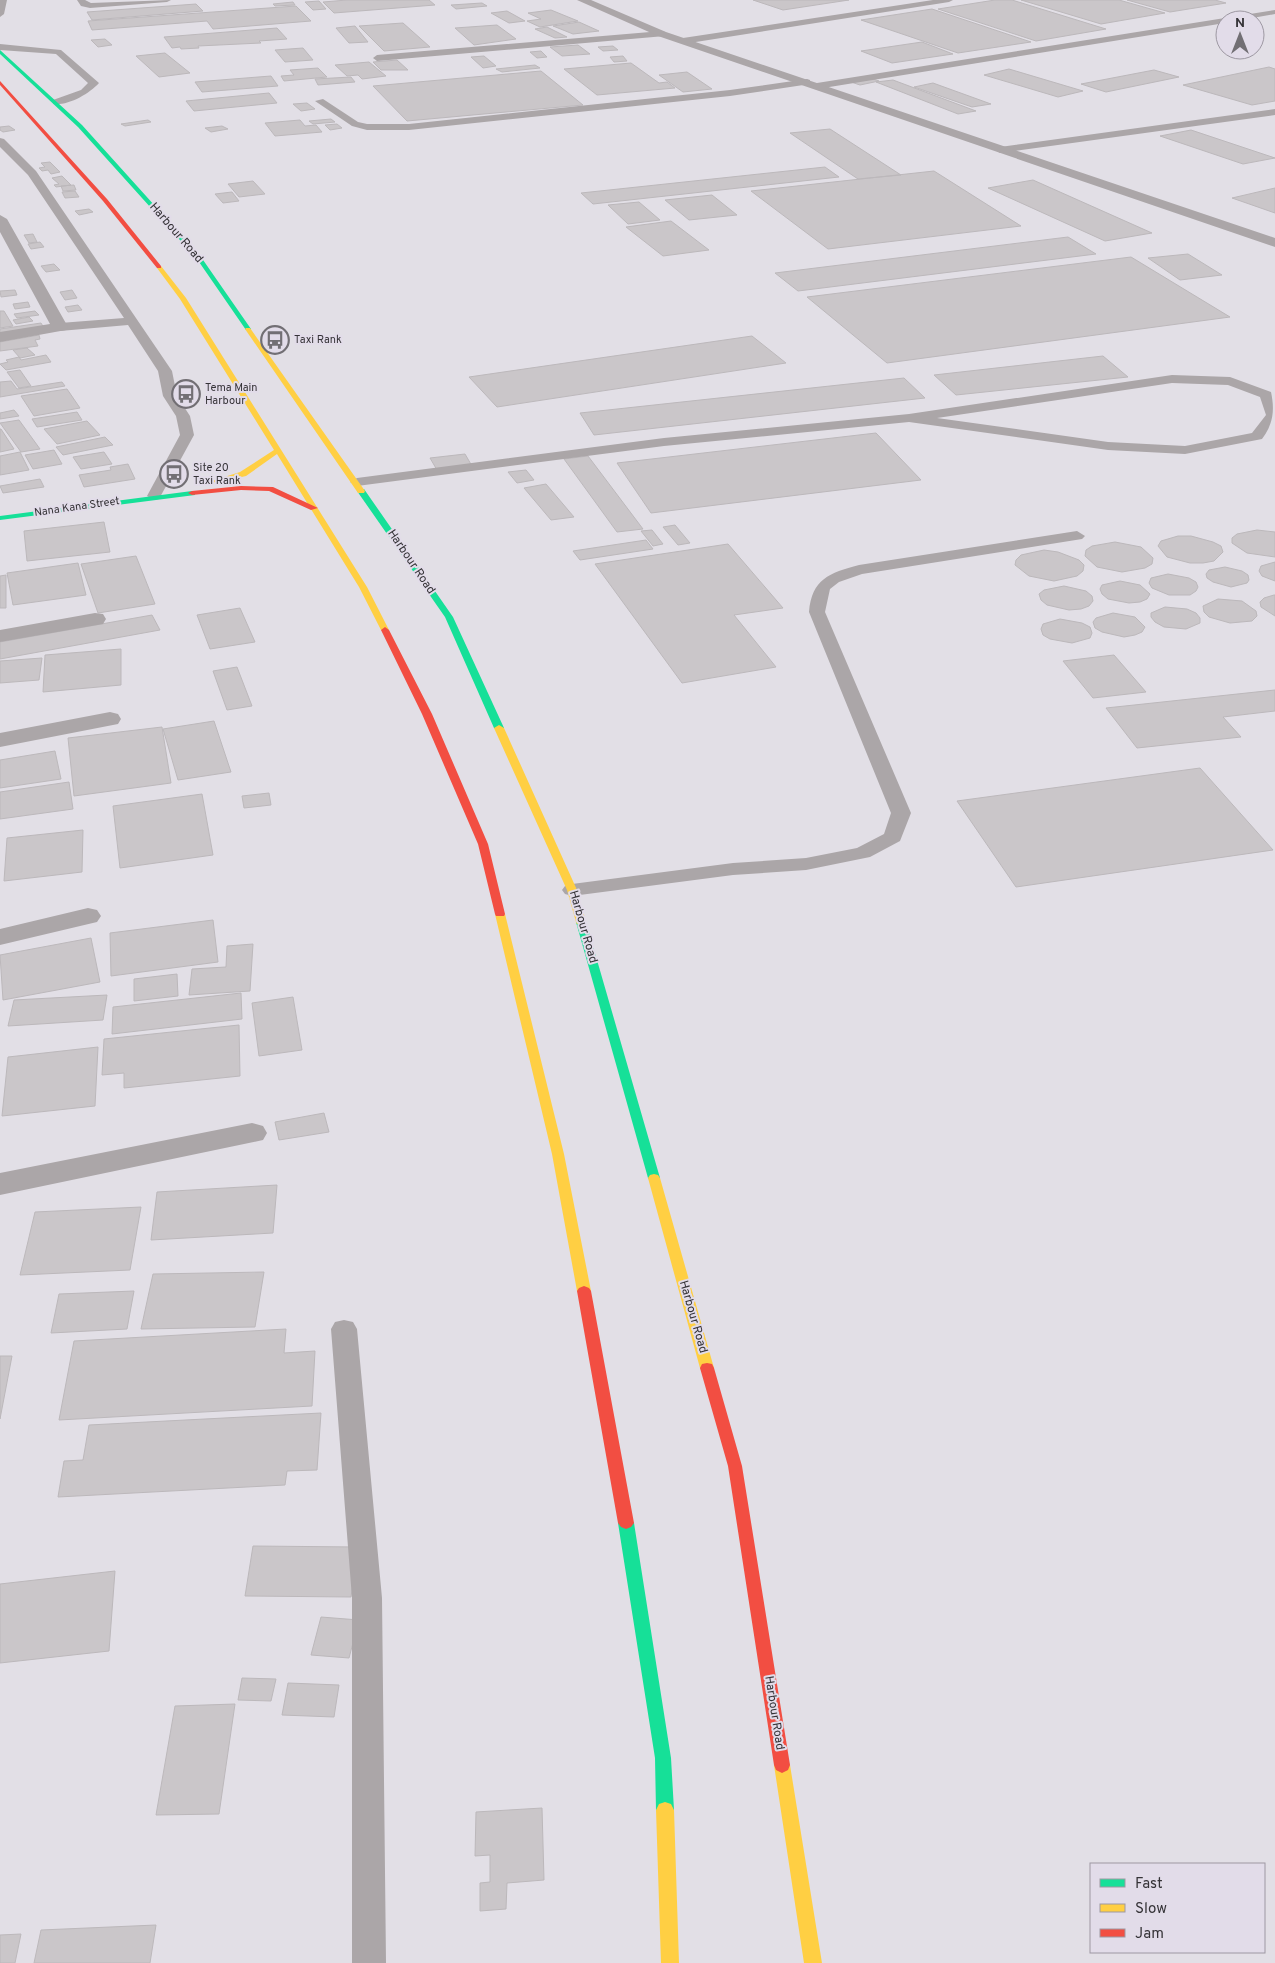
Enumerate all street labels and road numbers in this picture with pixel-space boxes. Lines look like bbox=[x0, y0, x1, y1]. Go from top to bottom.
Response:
street label: Harbour Road bbox=[145, 200, 207, 266]
street label: Nana Kana Street bbox=[33, 494, 121, 520]
street label: Harbour Road bbox=[383, 526, 439, 598]
street label: Harbour Road bbox=[565, 889, 601, 965]
street label: Harbour Road bbox=[675, 1279, 711, 1355]
street label: Harbour Road bbox=[760, 1675, 788, 1751]

